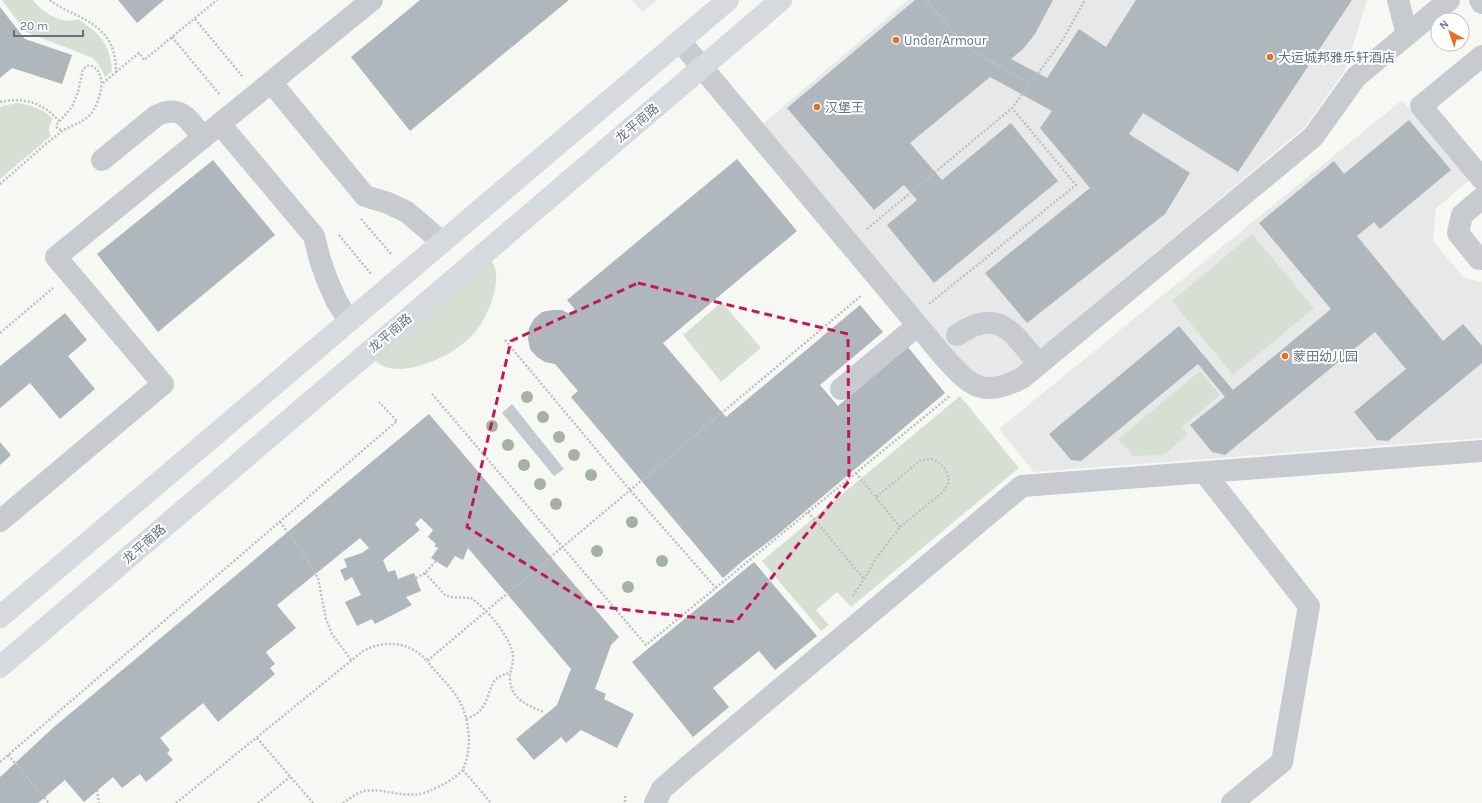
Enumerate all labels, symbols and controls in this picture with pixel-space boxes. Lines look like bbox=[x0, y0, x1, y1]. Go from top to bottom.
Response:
scale bar bbox=[14, 12, 83, 38]
north arrow bbox=[1430, 12, 1470, 52]
text: N bbox=[1437, 17, 1451, 32]
text: 20 m bbox=[20, 19, 48, 33]
place label: Under Armour bbox=[904, 33, 987, 48]
marker: Under Armour bbox=[891, 35, 901, 45]
place label: 大运城邦雅乐轩酒店 bbox=[1278, 50, 1395, 65]
marker: 大运城邦雅乐轩酒店 bbox=[1265, 52, 1275, 62]
place label: 汉堡王 bbox=[825, 100, 864, 115]
street label: 龙平南路 bbox=[612, 101, 662, 145]
marker: 汉堡王 bbox=[812, 102, 822, 112]
street label: 龙平南路 bbox=[365, 311, 415, 355]
place label: 蒙田幼儿园 bbox=[1293, 349, 1358, 364]
marker: 蒙田幼儿园 bbox=[1280, 351, 1290, 361]
street label: 龙平南路 bbox=[119, 521, 169, 567]

